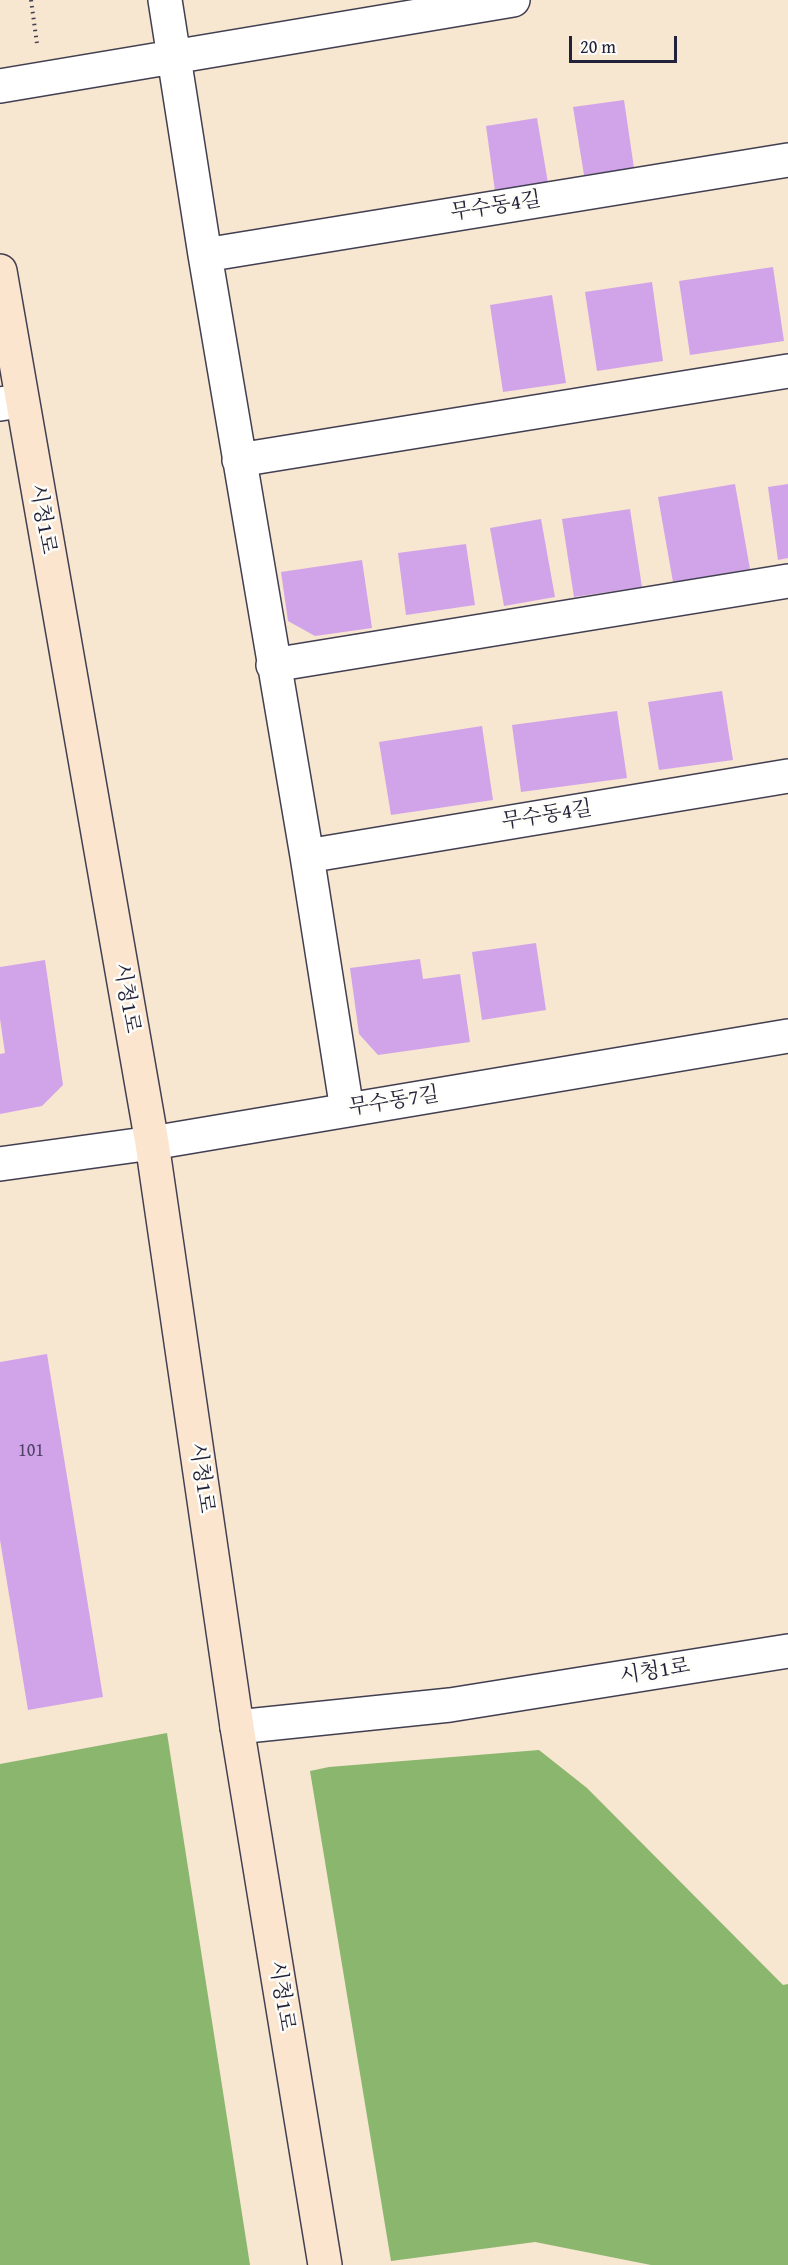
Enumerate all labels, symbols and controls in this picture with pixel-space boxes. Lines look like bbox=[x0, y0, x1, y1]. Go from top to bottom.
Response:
scale bar bbox=[572, 24, 680, 62]
text: 20 m bbox=[580, 33, 616, 60]
street label: 무수동4길 bbox=[449, 187, 543, 227]
street label: 시청1로 bbox=[23, 482, 61, 556]
street label: 무수동4길 bbox=[500, 796, 594, 836]
street label: 시청1로 bbox=[107, 961, 145, 1035]
street label: 무수동7길 bbox=[347, 1082, 441, 1122]
house number: 101 bbox=[18, 1440, 44, 1462]
street label: 시청1로 bbox=[184, 1441, 218, 1515]
street label: 시청1로 bbox=[618, 1654, 692, 1690]
street label: 시청1로 bbox=[263, 1959, 299, 2033]

